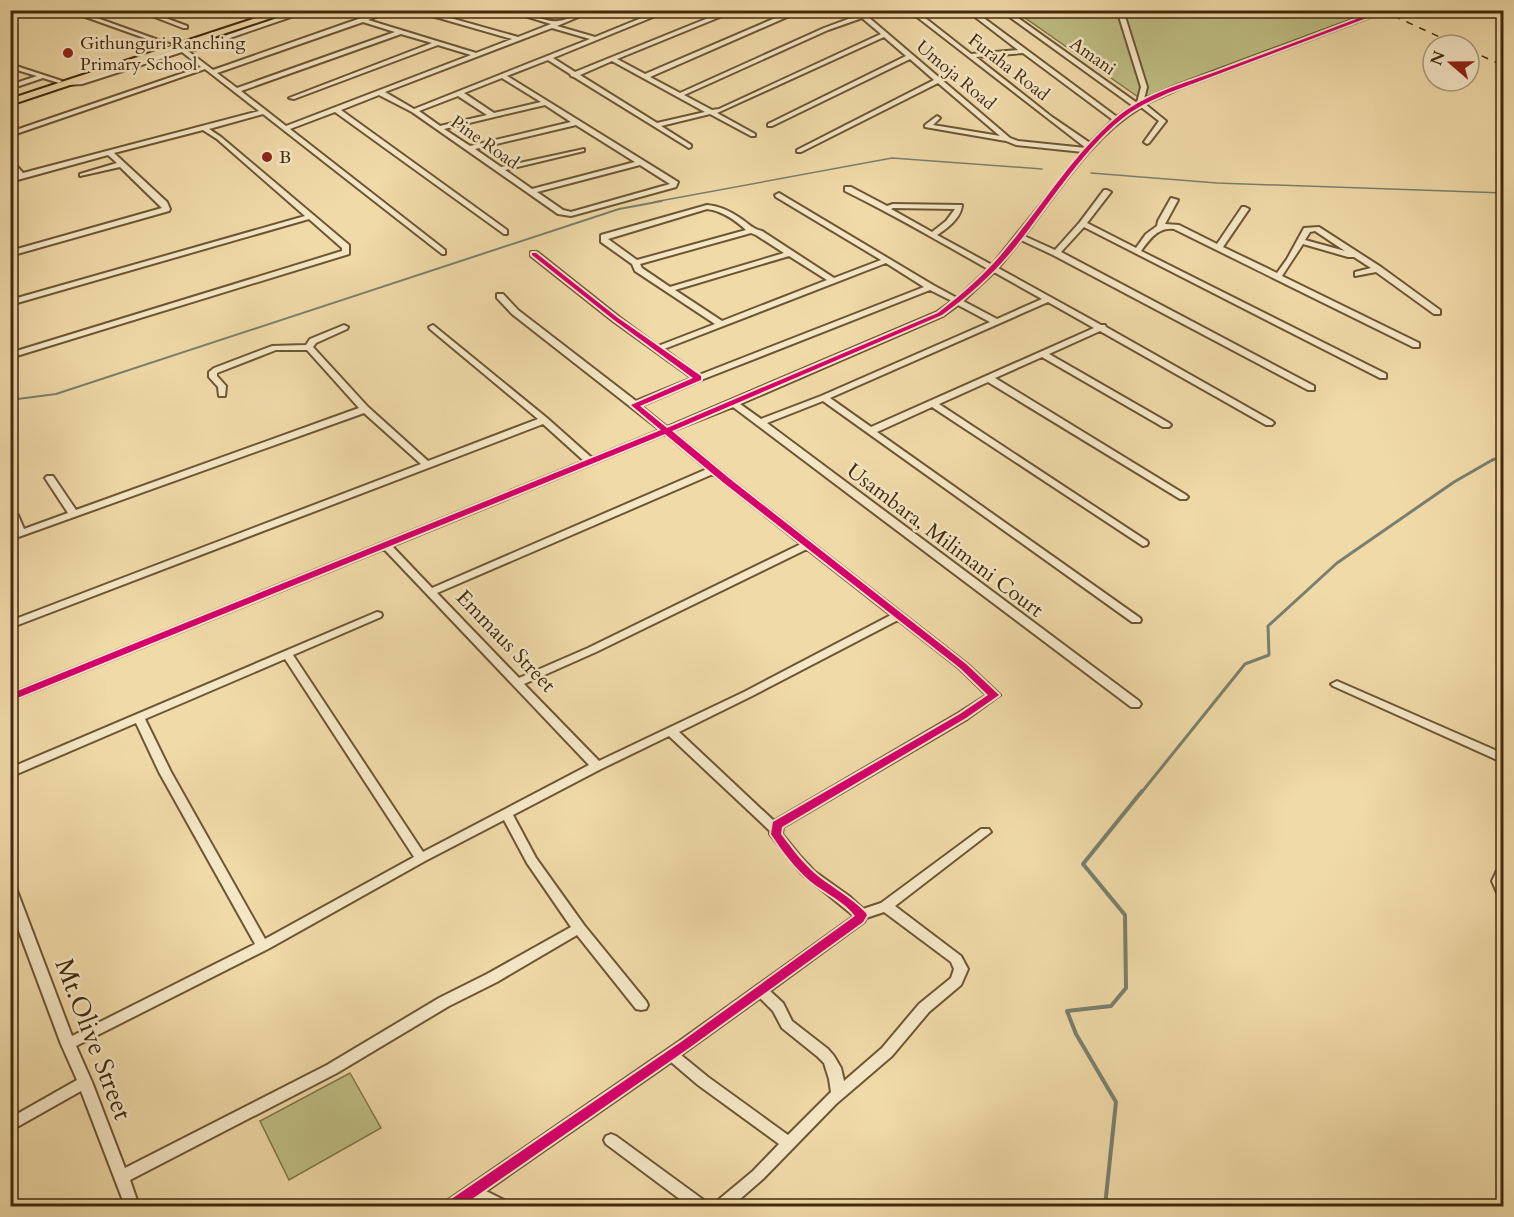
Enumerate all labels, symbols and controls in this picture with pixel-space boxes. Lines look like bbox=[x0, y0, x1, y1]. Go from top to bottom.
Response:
street label: Furaha Road bbox=[963, 28, 1055, 107]
place label: Githunguri Ranching Primary School bbox=[80, 31, 246, 77]
street label: Amani bbox=[1065, 32, 1121, 81]
north arrow bbox=[1421, 33, 1481, 93]
street label: Umoja Road bbox=[911, 35, 1001, 116]
marker: Githunguri Ranching Primary School bbox=[61, 46, 75, 60]
text: N bbox=[1425, 48, 1451, 69]
street label: Pine Road bbox=[445, 110, 524, 175]
place label: B bbox=[279, 145, 291, 170]
marker: B bbox=[260, 150, 274, 164]
street label: Usambara, Milimani Court bbox=[840, 457, 1049, 624]
street label: Emmaus Street bbox=[449, 584, 562, 699]
street label: Mt.Olive Street bbox=[47, 953, 140, 1125]

